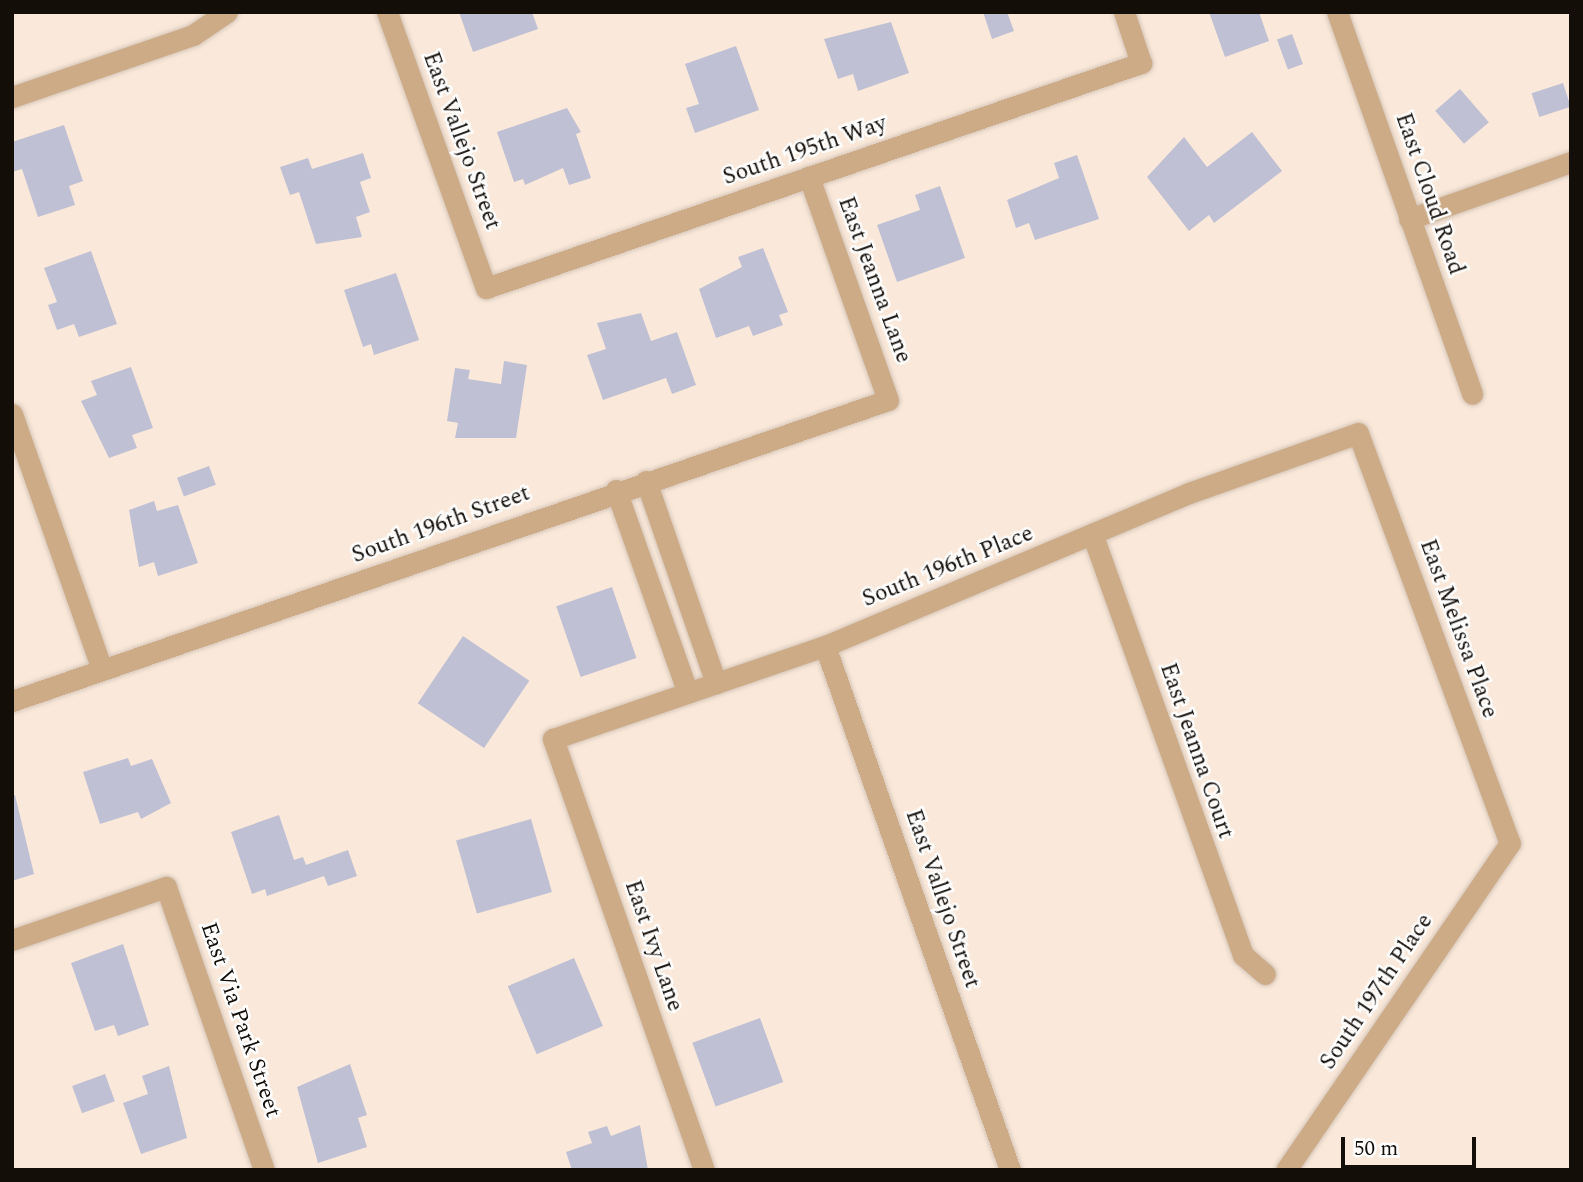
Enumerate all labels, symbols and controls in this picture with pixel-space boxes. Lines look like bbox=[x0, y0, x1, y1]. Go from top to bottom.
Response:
street label: East Vallejo Street bbox=[416, 48, 506, 234]
street label: South 195th Way bbox=[720, 110, 890, 192]
street label: East Cloud Road bbox=[1388, 110, 1470, 278]
street label: East Jeanna Lane bbox=[831, 193, 917, 367]
street label: South 196th Street bbox=[348, 480, 534, 570]
street label: South 196th Place bbox=[859, 520, 1037, 614]
street label: East Melissa Place bbox=[1413, 536, 1503, 722]
street label: East Jeanna Court bbox=[1153, 660, 1239, 842]
street label: East Vallejo Street bbox=[898, 806, 986, 992]
street label: East Ivy Lane bbox=[618, 877, 688, 1015]
street label: South 197th Place bbox=[1315, 909, 1439, 1075]
street label: East Via Park Street bbox=[194, 919, 286, 1121]
scale bar bbox=[1345, 1122, 1480, 1166]
text: 50 m bbox=[1354, 1133, 1398, 1165]

